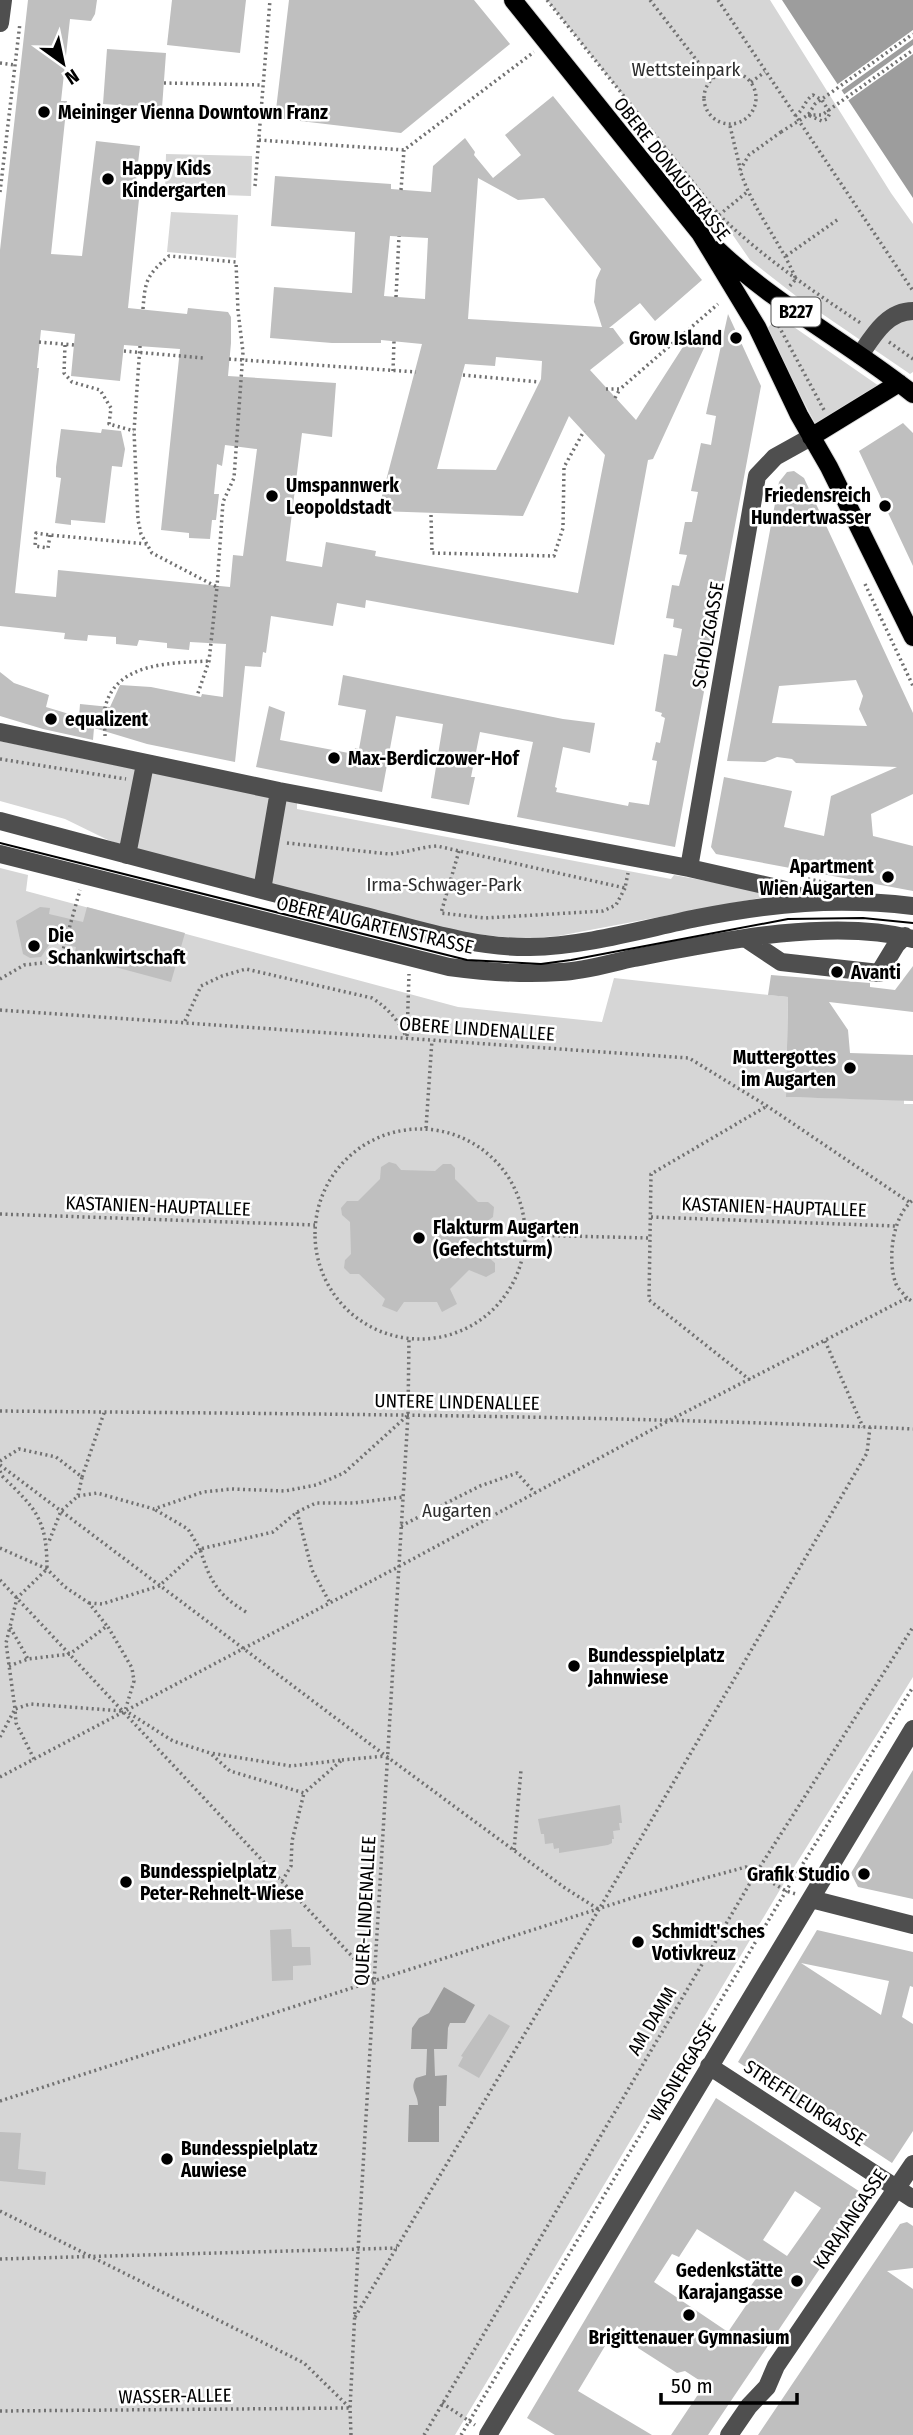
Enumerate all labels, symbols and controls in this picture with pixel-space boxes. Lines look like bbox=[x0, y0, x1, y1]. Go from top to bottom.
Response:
north arrow bbox=[28, 28, 98, 98]
park label: Wettsteinpark bbox=[632, 58, 741, 81]
text: N bbox=[61, 64, 83, 90]
street label: OBERE DONAUSTRASSE bbox=[609, 93, 735, 245]
place label: Meininger Vienna Downtown Franz bbox=[58, 101, 328, 124]
marker: Meininger Vienna Downtown Franz bbox=[36, 104, 52, 120]
place label: Happy Kids Kindergarten bbox=[122, 157, 226, 202]
marker: Happy Kids Kindergarten bbox=[100, 171, 116, 187]
road number: B227 bbox=[772, 298, 820, 326]
place label: Grow Island bbox=[629, 327, 722, 350]
marker: Grow Island bbox=[728, 330, 744, 346]
place label: Umspannwerk Leopoldstadt bbox=[286, 474, 399, 519]
place label: Friedensreich Hundertwasser bbox=[751, 484, 872, 529]
marker: Umspannwerk Leopoldstadt bbox=[264, 488, 280, 504]
marker: Friedensreich Hundertwasser bbox=[877, 498, 893, 514]
street label: SCHOLZGASSE bbox=[687, 580, 729, 690]
place label: equalizent bbox=[65, 708, 149, 731]
marker: equalizent bbox=[43, 711, 59, 727]
place label: Max-Berdiczower-Hof bbox=[348, 747, 520, 770]
marker: Max-Berdiczower-Hof bbox=[326, 750, 342, 766]
place label: Apartment Wien Augarten bbox=[759, 855, 874, 900]
marker: Apartment Wien Augarten bbox=[880, 869, 896, 885]
park label: Irma-Schwager-Park bbox=[366, 873, 522, 896]
street label: OBERE AUGARTENSTRASSE bbox=[274, 891, 476, 959]
place label: Die Schankwirtschaft bbox=[48, 924, 186, 969]
marker: Die Schankwirtschaft bbox=[26, 938, 42, 954]
place label: Avanti bbox=[850, 961, 901, 984]
marker: Avanti bbox=[829, 964, 845, 980]
street label: OBERE LINDENALLEE bbox=[398, 1012, 556, 1046]
place label: Muttergottes im Augarten bbox=[733, 1046, 837, 1091]
marker: Muttergottes im Augarten bbox=[842, 1060, 858, 1076]
street label: KASTANIEN-HAUPTALLEE bbox=[65, 1191, 251, 1221]
street label: KASTANIEN-HAUPTALLEE bbox=[681, 1192, 867, 1222]
place label: Flakturm Augarten (Gefechtsturm) bbox=[433, 1216, 579, 1261]
marker: Flakturm Augarten (Gefechtsturm) bbox=[411, 1230, 427, 1246]
street label: UNTERE LINDENALLEE bbox=[374, 1389, 540, 1415]
park label: Augarten bbox=[422, 1499, 492, 1522]
place label: Bundesspielplatz Jahnwiese bbox=[587, 1644, 725, 1689]
marker: Bundesspielplatz Jahnwiese bbox=[566, 1658, 582, 1674]
street label: QUER-LINDENALLEE bbox=[350, 1835, 380, 1986]
place label: Bundesspielplatz Peter-Rehnelt-Wiese bbox=[140, 1860, 304, 1905]
place label: Grafik Studio bbox=[747, 1863, 850, 1886]
marker: Grafik Studio bbox=[856, 1866, 872, 1882]
marker: Bundesspielplatz Peter-Rehnelt-Wiese bbox=[118, 1874, 134, 1890]
place label: Schmidt'sches Votivkreuz bbox=[651, 1920, 766, 1965]
marker: Schmidt'sches Votivkreuz bbox=[630, 1934, 646, 1950]
street label: AM DAMM bbox=[623, 1983, 681, 2059]
street label: WASNERGASSE bbox=[643, 2017, 721, 2125]
street label: STREFFLEURGASSE bbox=[740, 2055, 870, 2151]
place label: Bundesspielplatz Auwiese bbox=[180, 2137, 318, 2182]
marker: Bundesspielplatz Auwiese bbox=[159, 2151, 175, 2167]
street label: KARAJANGASSE bbox=[808, 2165, 892, 2273]
place label: Gedenkstätte Karajangasse bbox=[676, 2259, 783, 2304]
marker: Gedenkstätte Karajangasse bbox=[789, 2273, 805, 2289]
marker: Brigittenauer Gymnasium bbox=[681, 2307, 697, 2323]
place label: Brigittenauer Gymnasium bbox=[589, 2326, 789, 2349]
scale bar bbox=[661, 2362, 797, 2406]
text: 50 m bbox=[671, 2373, 713, 2399]
street label: WASSER-ALLEE bbox=[118, 2384, 232, 2408]

